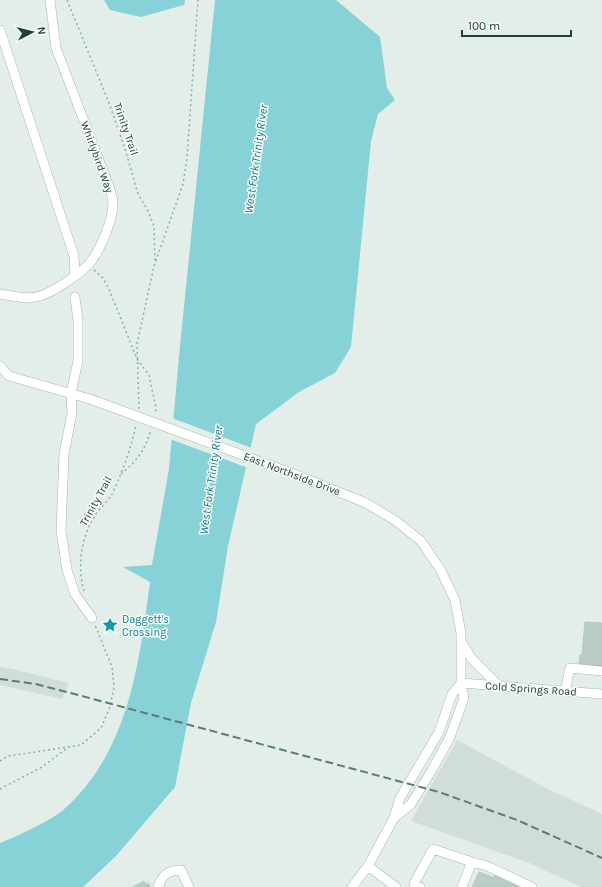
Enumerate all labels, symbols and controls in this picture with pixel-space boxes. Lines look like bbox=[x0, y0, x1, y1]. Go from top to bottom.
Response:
north arrow bbox=[12, 12, 52, 52]
scale bar bbox=[462, 12, 571, 38]
text: 100 m bbox=[468, 19, 500, 33]
text: N bbox=[34, 26, 48, 36]
street label: Trinity Trail bbox=[111, 101, 141, 157]
water label: West Fork Trinity River bbox=[241, 103, 271, 214]
street label: Whirlybird Way bbox=[78, 119, 116, 195]
water label: West Fork Trinity River bbox=[196, 424, 226, 535]
street label: East Northside Drive bbox=[242, 450, 343, 499]
street label: Trinity Trail bbox=[77, 474, 115, 528]
place label: Daggett's Crossing bbox=[122, 613, 169, 639]
place icon: Daggett's Crossing bbox=[101, 616, 119, 634]
street label: Cold Springs Road bbox=[485, 679, 577, 699]

